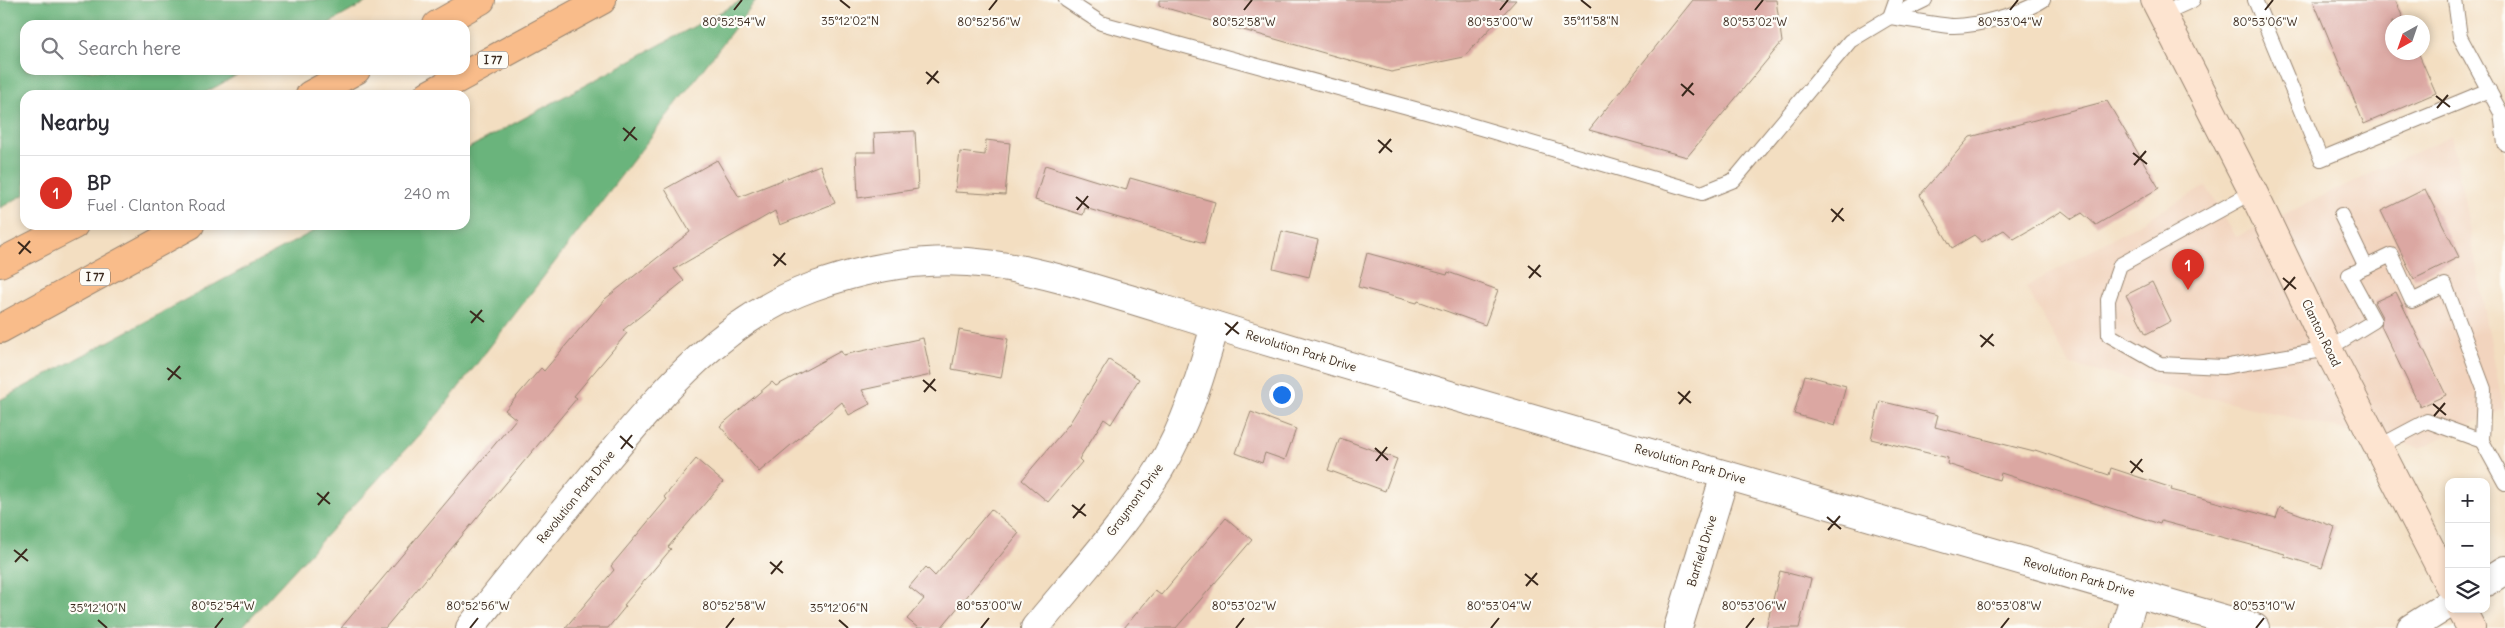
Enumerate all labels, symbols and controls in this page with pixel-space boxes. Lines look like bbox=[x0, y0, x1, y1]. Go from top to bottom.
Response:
text: 35°12'02"N bbox=[821, 13, 879, 28]
text: 35°11'58"N bbox=[1563, 13, 1619, 28]
text: 80°52'54"W bbox=[702, 14, 766, 29]
text: 80°52'56"W bbox=[957, 14, 1021, 29]
text: 80°52'58"W bbox=[1212, 14, 1276, 29]
text: 80°53'00"W bbox=[1467, 14, 1533, 29]
text: 80°53'02"W bbox=[1723, 14, 1787, 29]
text: 80°53'04"W bbox=[1978, 14, 2042, 29]
text: 80°53'06"W bbox=[2233, 14, 2297, 29]
north arrow bbox=[2385, 15, 2430, 60]
search box bbox=[20, 20, 470, 75]
icon: search bbox=[38, 34, 66, 62]
text: Search here bbox=[78, 36, 181, 60]
road number: I 77 bbox=[478, 52, 508, 68]
text: Nearby bbox=[40, 109, 110, 136]
text: BP bbox=[87, 171, 111, 195]
text: 1 bbox=[53, 183, 59, 203]
text: 240 m bbox=[404, 183, 450, 203]
text: Fuel · Clanton Road bbox=[87, 195, 225, 215]
pin: 1 bbox=[2172, 249, 2204, 290]
road number: I 77 bbox=[80, 268, 110, 286]
street label: Clanton Road bbox=[2299, 297, 2344, 369]
street label: Revolution Park Drive bbox=[1244, 326, 1359, 375]
your location bbox=[1269, 382, 1295, 408]
street label: Revolution Park Drive bbox=[1633, 440, 1748, 487]
street label: Revolution Park Drive bbox=[533, 447, 618, 546]
street label: Graymont Drive bbox=[1103, 460, 1166, 539]
map controls bbox=[2445, 478, 2490, 613]
button: + bbox=[2445, 478, 2490, 523]
street label: Barfield Drive bbox=[1684, 513, 1719, 588]
button: − bbox=[2445, 523, 2490, 568]
street label: Revolution Park Drive bbox=[2022, 553, 2137, 600]
button: layers bbox=[2445, 568, 2490, 613]
text: 80°52'54"W bbox=[191, 598, 255, 613]
text: 80°52'56"W bbox=[446, 598, 510, 613]
text: 80°52'58"W bbox=[702, 598, 766, 613]
text: 80°53'00"W bbox=[956, 598, 1022, 613]
text: 80°53'02"W bbox=[1212, 598, 1276, 613]
text: 80°53'04"W bbox=[1467, 598, 1531, 613]
text: 80°53'06"W bbox=[1722, 598, 1786, 613]
text: 80°53'08"W bbox=[1977, 598, 2041, 613]
text: 80°53'10"W bbox=[2233, 598, 2295, 613]
text: 35°12'10"N bbox=[70, 600, 126, 615]
text: 35°12'06"N bbox=[810, 600, 868, 615]

